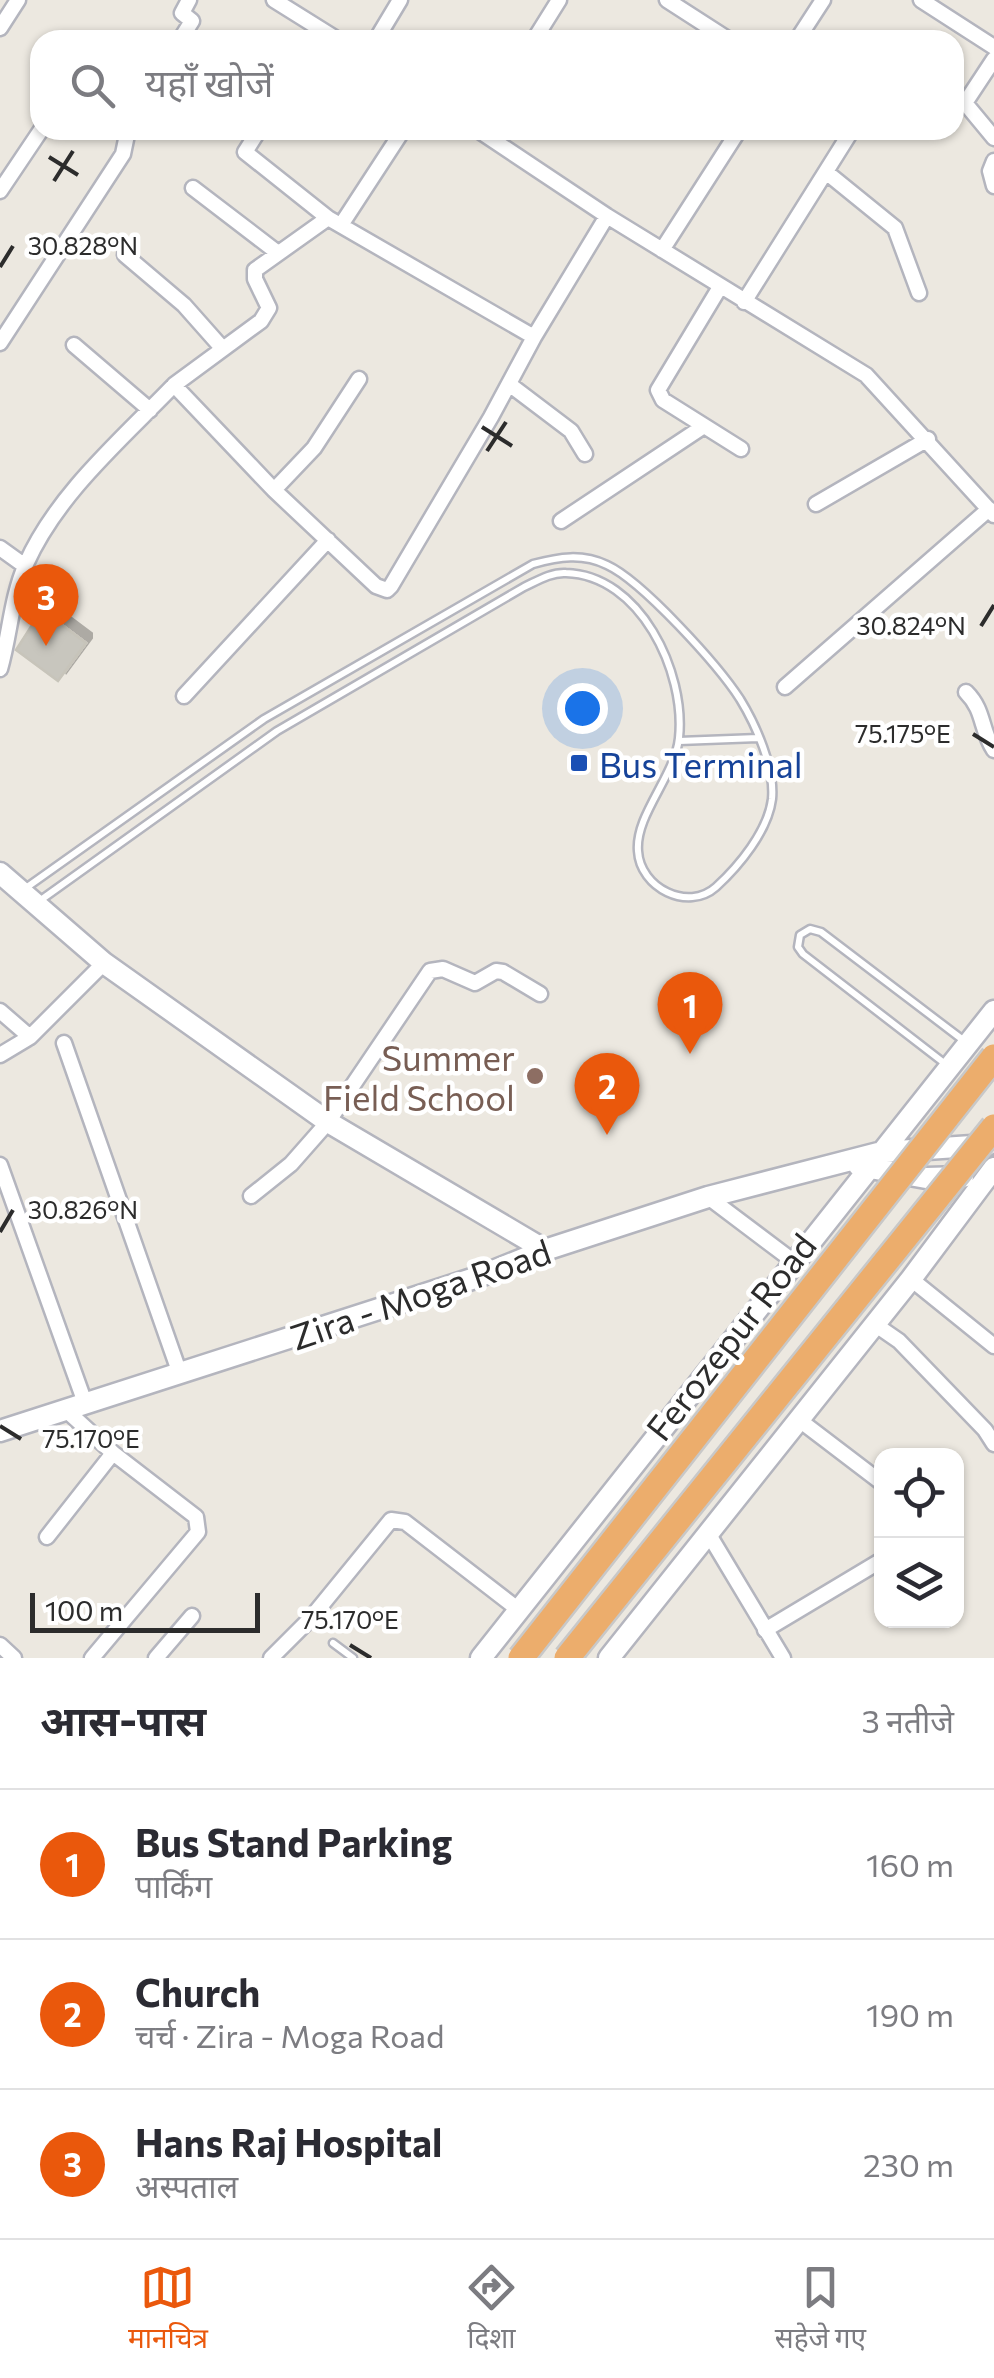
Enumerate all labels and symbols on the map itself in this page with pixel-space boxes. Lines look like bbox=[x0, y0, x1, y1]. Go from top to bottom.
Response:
text: 30.828°N bbox=[28, 230, 138, 260]
pin: 3 bbox=[13, 564, 78, 646]
text: 30.824°N bbox=[856, 610, 966, 640]
your location bbox=[557, 683, 608, 734]
text: 75.175°E bbox=[855, 718, 951, 748]
place label: Bus Terminal bbox=[599, 742, 803, 785]
marker: Bus Terminal bbox=[568, 752, 590, 774]
pin: 1 bbox=[658, 972, 722, 1054]
place label: Summer Field School bbox=[323, 1035, 515, 1118]
pin: 2 bbox=[574, 1052, 640, 1135]
marker: Summer Field School bbox=[524, 1065, 546, 1087]
text: 30.826°N bbox=[28, 1194, 138, 1224]
street label: Ferozepur Road bbox=[636, 1224, 824, 1448]
street label: Zira - Moga Road bbox=[284, 1228, 556, 1358]
text: 75.170°E bbox=[42, 1423, 140, 1453]
scale bar bbox=[30, 1588, 260, 1632]
text: 75.170°E bbox=[301, 1604, 399, 1634]

